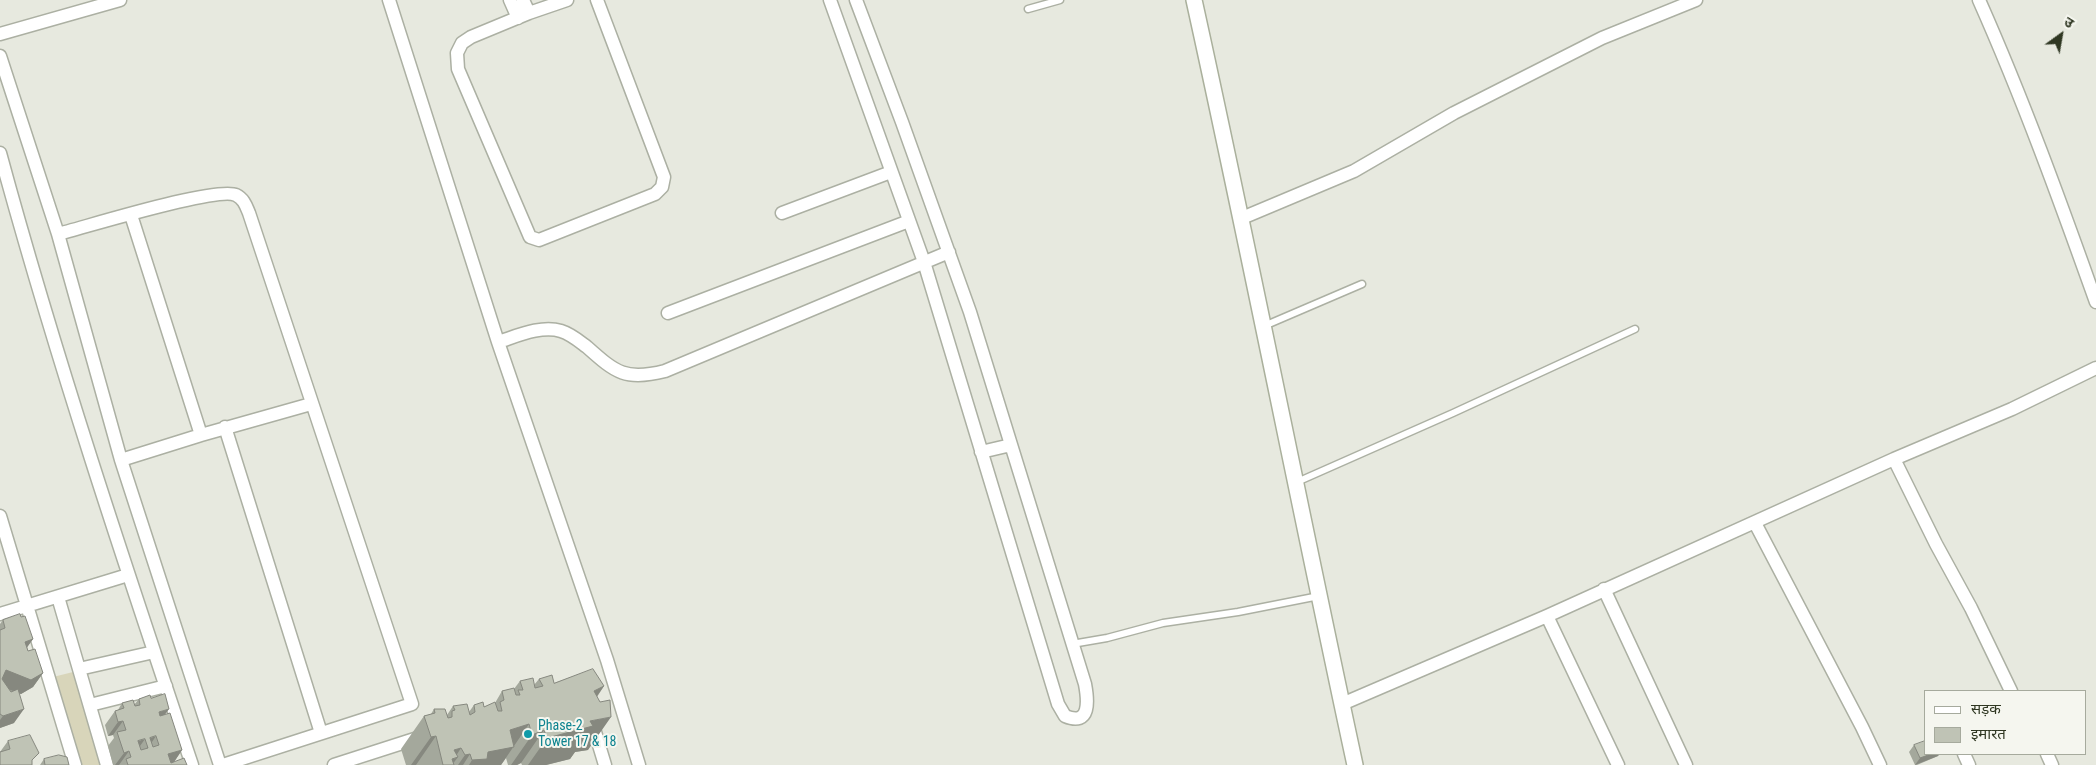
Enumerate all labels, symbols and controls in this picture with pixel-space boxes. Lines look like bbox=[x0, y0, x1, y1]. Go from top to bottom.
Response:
north arrow bbox=[2036, 10, 2086, 60]
text: उ bbox=[2061, 13, 2077, 31]
legend bbox=[1924, 690, 2086, 755]
text: सड़क bbox=[1971, 700, 2001, 718]
place label: Phase-2 Tower 17 & 18 bbox=[538, 718, 616, 750]
text: इमारत bbox=[1971, 725, 2006, 743]
marker: Phase-2 Tower 17 & 18 bbox=[522, 728, 534, 740]

